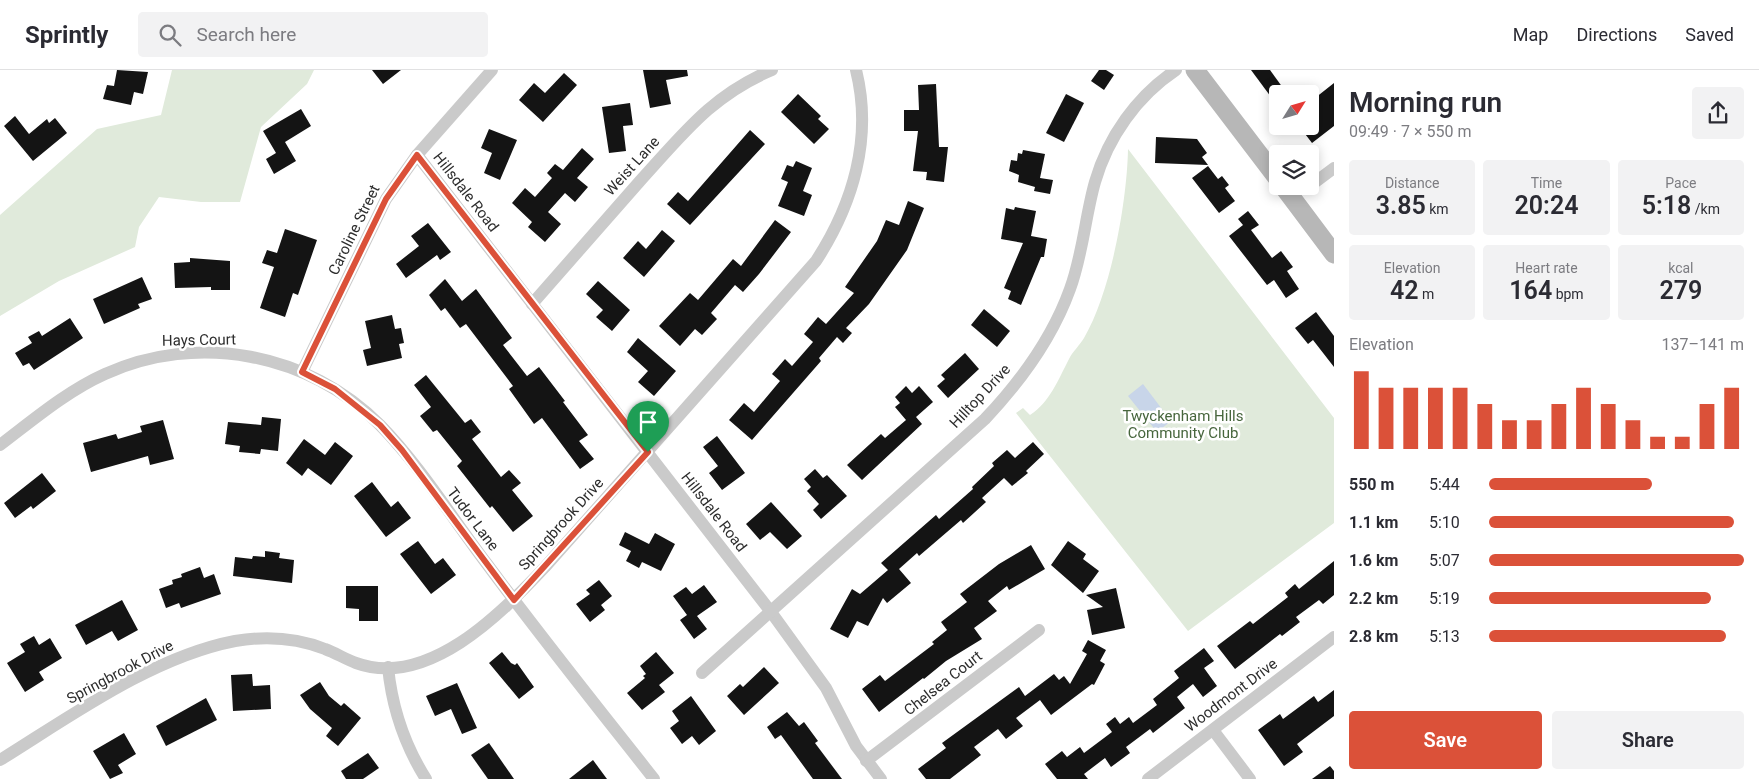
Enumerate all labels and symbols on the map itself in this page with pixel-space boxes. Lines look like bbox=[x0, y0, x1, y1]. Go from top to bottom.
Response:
north arrow bbox=[1269, 85, 1319, 135]
street label: Weist Lane bbox=[601, 133, 663, 199]
street label: Hillsdale Road bbox=[429, 149, 503, 235]
street label: Caroline Street bbox=[324, 182, 384, 278]
street label: Hays Court bbox=[162, 330, 236, 350]
street label: Hilltop Drive bbox=[946, 360, 1014, 432]
pin bbox=[627, 401, 669, 452]
park label: Twyckenham Hills Community Club bbox=[1122, 407, 1244, 442]
street label: Hillsdale Road bbox=[677, 469, 751, 555]
street label: Springbrook Drive bbox=[515, 474, 607, 574]
street label: Tudor Lane bbox=[443, 484, 503, 554]
street label: Springbrook Drive bbox=[64, 636, 176, 708]
street label: Chelsea Court bbox=[900, 647, 986, 719]
street label: Woodmont Drive bbox=[1181, 654, 1281, 736]

